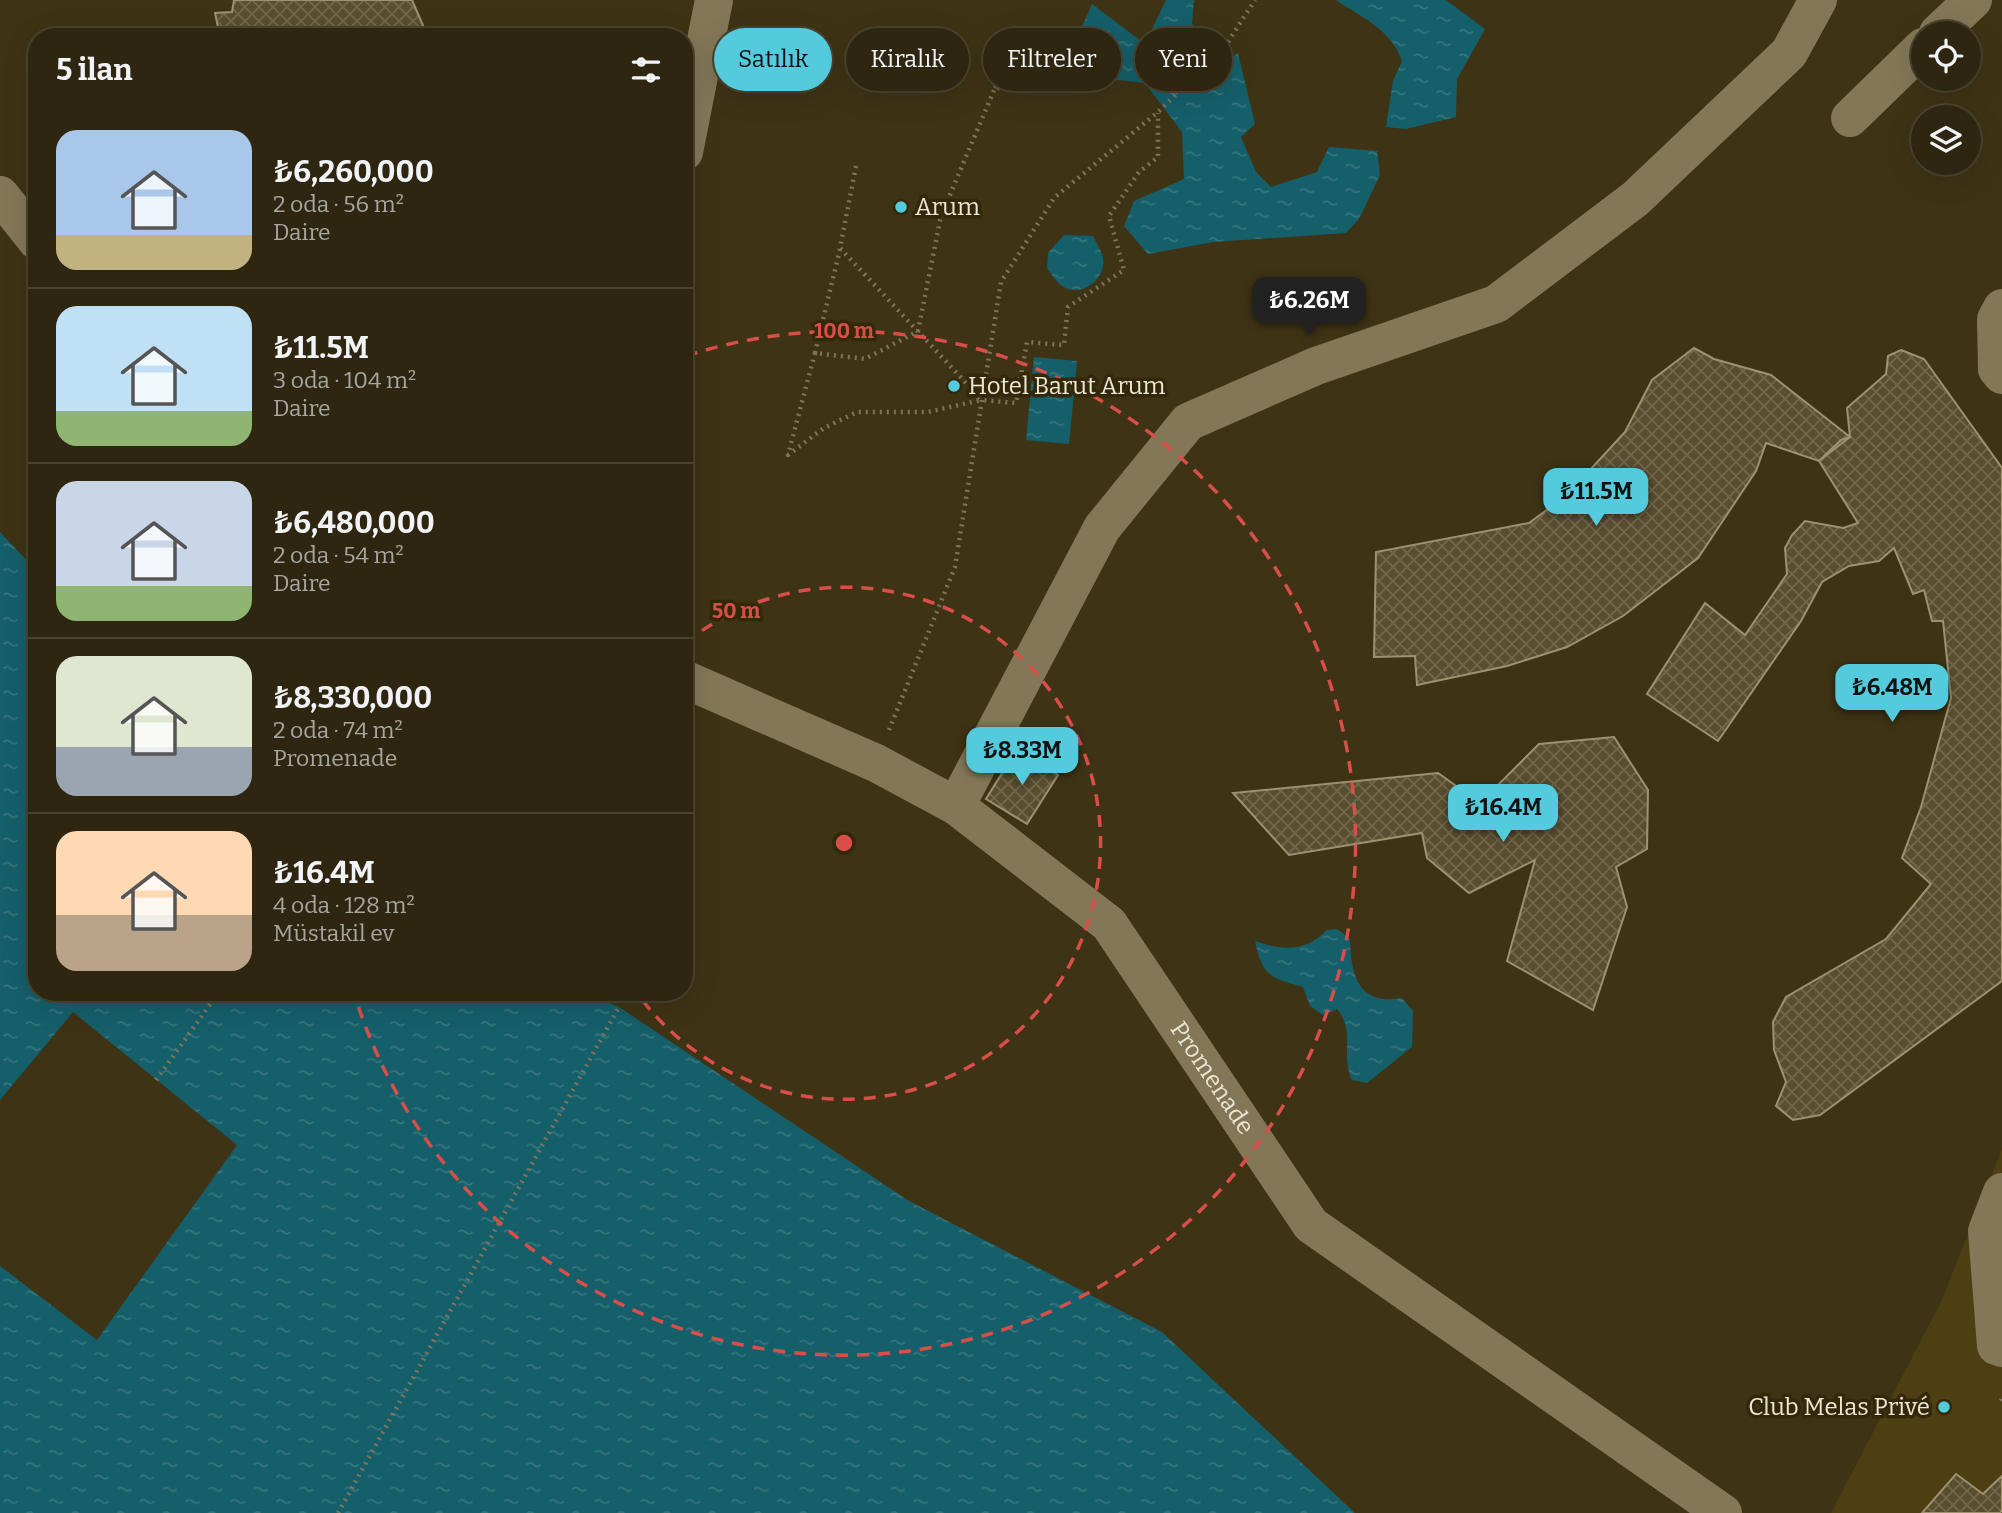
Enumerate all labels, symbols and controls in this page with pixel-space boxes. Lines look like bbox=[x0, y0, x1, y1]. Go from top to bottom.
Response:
map controls bbox=[1911, 21, 1981, 175]
button: locate bbox=[1911, 21, 1981, 91]
chip: Satılık bbox=[714, 28, 832, 91]
chip: Kiralık bbox=[846, 28, 969, 91]
chip: Filtreler bbox=[983, 28, 1121, 91]
chip: Yeni bbox=[1135, 28, 1232, 91]
icon: filters bbox=[627, 51, 665, 89]
text: 5 ilan bbox=[56, 52, 133, 88]
button: layers bbox=[1911, 105, 1981, 175]
text: ₺6,260,000 bbox=[273, 154, 434, 190]
icon: home bbox=[112, 158, 196, 242]
text: 2 oda · 56 m² bbox=[273, 190, 404, 218]
place label: Arum bbox=[915, 193, 980, 221]
marker: Arum bbox=[893, 199, 909, 215]
text: Daire bbox=[273, 218, 331, 246]
pin: ₺6.26M bbox=[1252, 278, 1366, 337]
text: ₺6.26M bbox=[1268, 286, 1350, 314]
text: 100 m bbox=[814, 318, 874, 344]
text: ₺11.5M bbox=[273, 330, 369, 366]
icon: home bbox=[112, 334, 196, 418]
text: 3 oda · 104 m² bbox=[273, 366, 416, 394]
place label: Hotel Barut Arum bbox=[968, 372, 1166, 400]
marker: Hotel Barut Arum bbox=[946, 378, 962, 394]
text: Daire bbox=[273, 394, 331, 422]
pin: ₺11.5M bbox=[1539, 468, 1653, 528]
text: ₺11.5M bbox=[1559, 477, 1633, 505]
text: ₺6,480,000 bbox=[273, 505, 435, 541]
icon: home bbox=[112, 509, 196, 593]
text: 2 oda · 54 m² bbox=[273, 541, 404, 569]
text: Daire bbox=[273, 569, 331, 597]
text: 50 m bbox=[712, 598, 760, 624]
pin: ₺6.48M bbox=[1835, 664, 1949, 724]
text: ₺6.48M bbox=[1851, 673, 1933, 701]
text: ₺8,330,000 bbox=[273, 680, 432, 716]
icon: home bbox=[112, 684, 196, 768]
text: 2 oda · 74 m² bbox=[273, 716, 403, 744]
pin: ₺8.33M bbox=[965, 728, 1079, 787]
text: ₺8.33M bbox=[982, 736, 1062, 764]
text: Promenade bbox=[273, 744, 397, 772]
pin: ₺16.4M bbox=[1446, 784, 1560, 844]
text: ₺16.4M bbox=[1464, 793, 1542, 821]
centre of rings bbox=[832, 831, 856, 855]
text: ₺16.4M bbox=[273, 855, 375, 891]
icon: home bbox=[112, 859, 196, 943]
text: 4 oda · 128 m² bbox=[273, 891, 415, 919]
text: Müstakil ev bbox=[273, 919, 394, 947]
street label: Promenade bbox=[1165, 1016, 1260, 1140]
place label: Club Melas Privé bbox=[1748, 1393, 1930, 1421]
marker: Club Melas Privé bbox=[1936, 1399, 1952, 1415]

